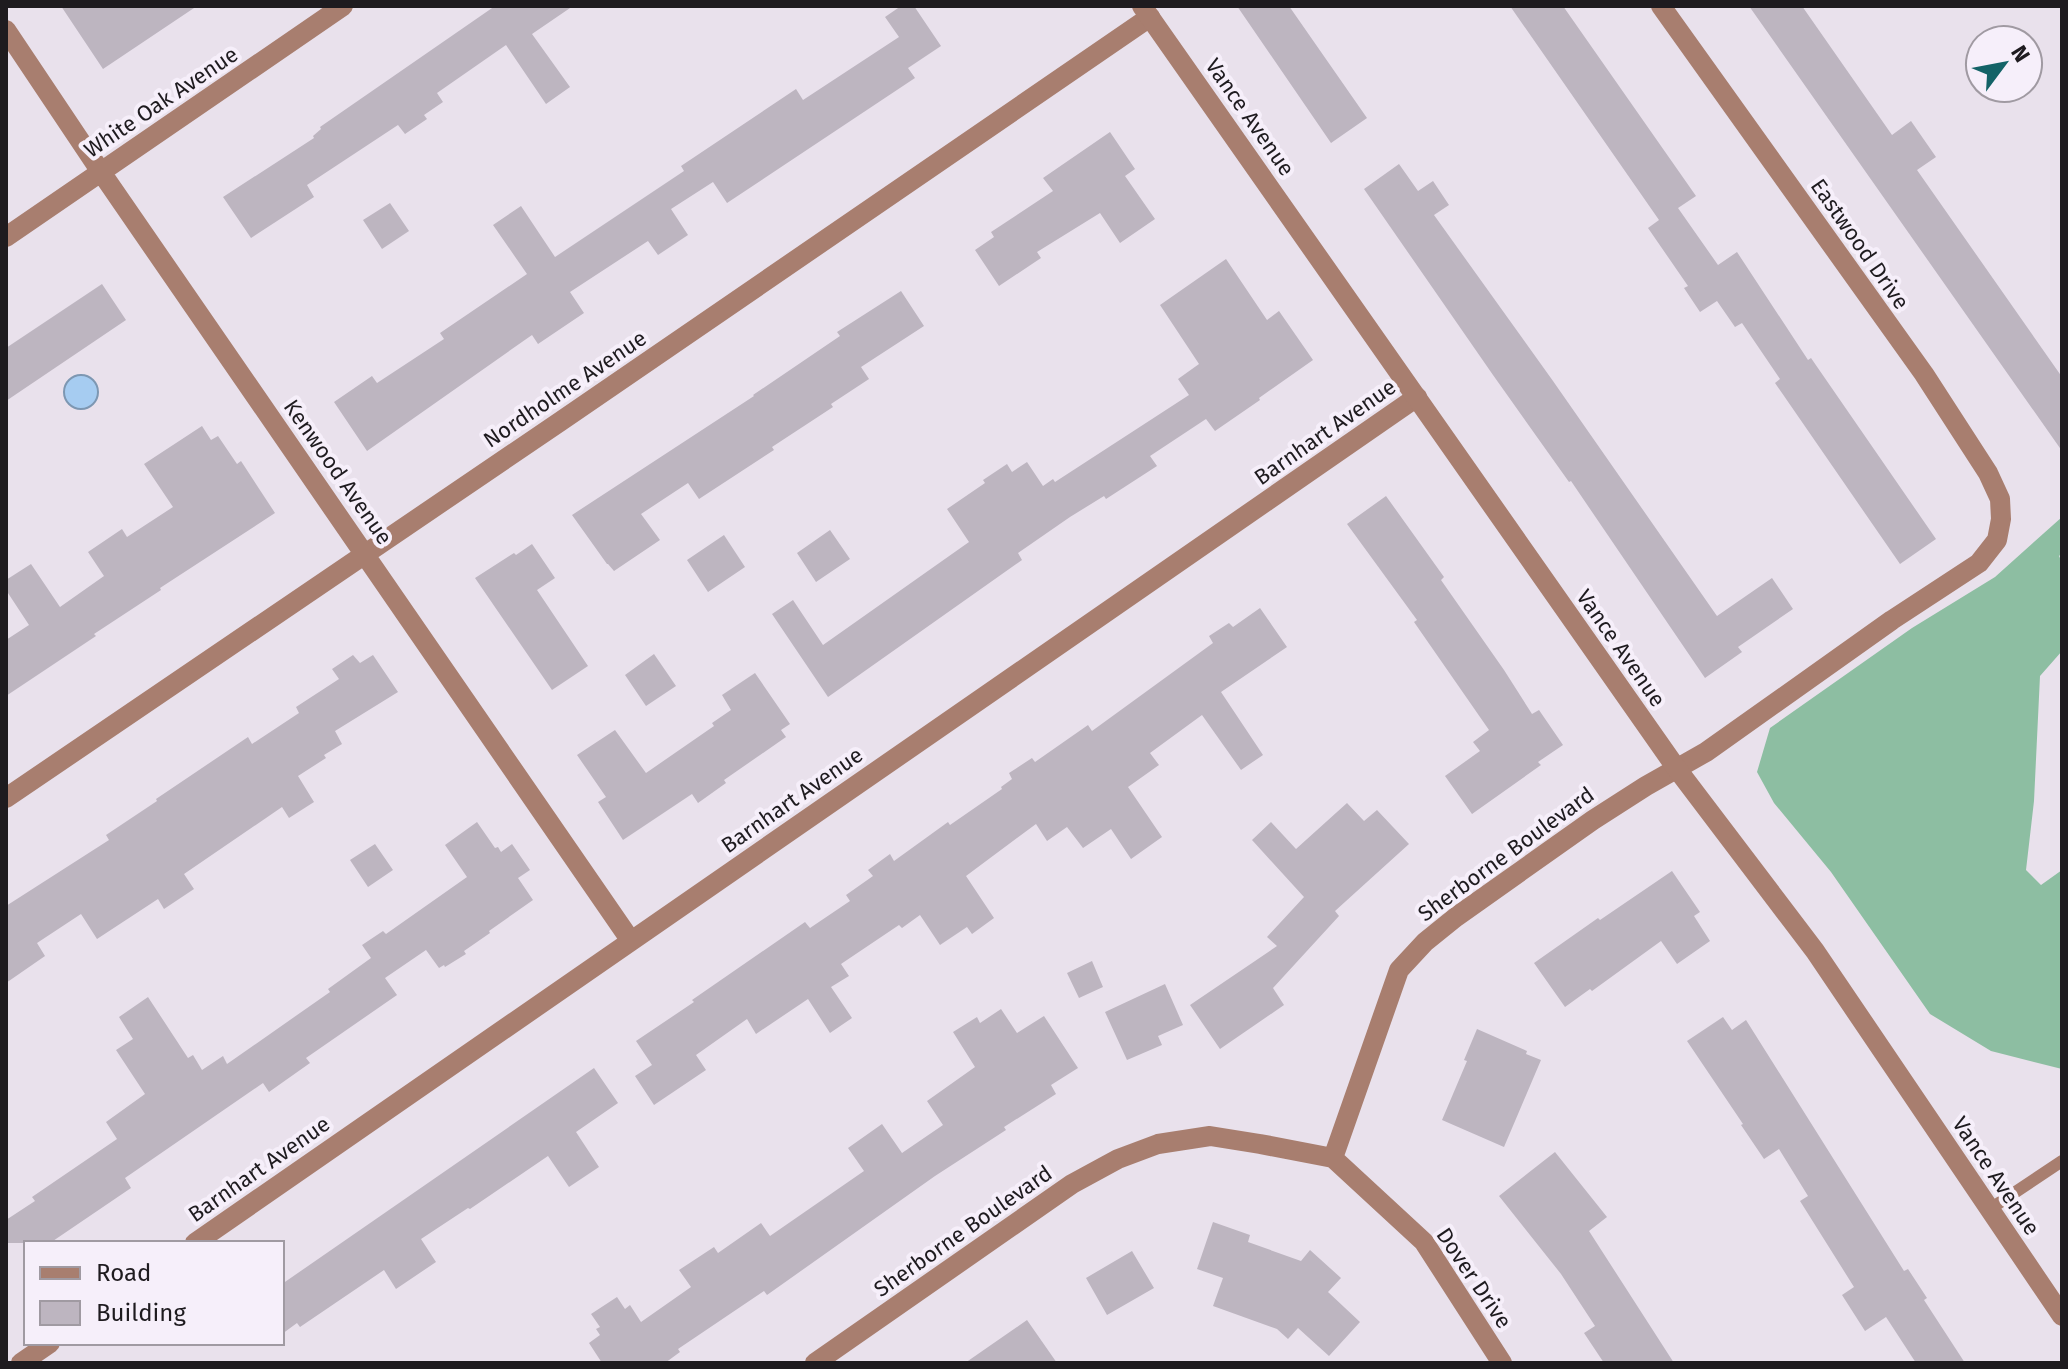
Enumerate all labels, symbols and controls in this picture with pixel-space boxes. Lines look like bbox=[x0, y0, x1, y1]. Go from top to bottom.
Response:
north arrow bbox=[1964, 24, 2044, 104]
text: N bbox=[2005, 40, 2036, 67]
street label: White Oak Avenue bbox=[79, 41, 243, 163]
street label: Vance Avenue bbox=[1200, 53, 1300, 181]
street label: Eastwood Drive bbox=[1805, 173, 1915, 315]
street label: Nordholme Avenue bbox=[478, 324, 652, 454]
street label: Barnhart Avenue bbox=[1249, 373, 1401, 491]
street label: Kenwood Avenue bbox=[278, 394, 398, 550]
street label: Vance Avenue bbox=[1571, 584, 1671, 712]
street label: Barnhart Avenue bbox=[716, 741, 868, 859]
street label: Sherborne Boulevard bbox=[1413, 781, 1599, 927]
street label: Barnhart Avenue bbox=[183, 1110, 335, 1228]
street label: Vance Avenue bbox=[1946, 1112, 2046, 1240]
street label: Sherborne Boulevard bbox=[869, 1159, 1057, 1303]
street label: Dover Drive bbox=[1430, 1223, 1518, 1333]
legend bbox=[24, 1241, 284, 1345]
text: Road bbox=[96, 1259, 151, 1287]
text: Building bbox=[96, 1299, 186, 1327]

